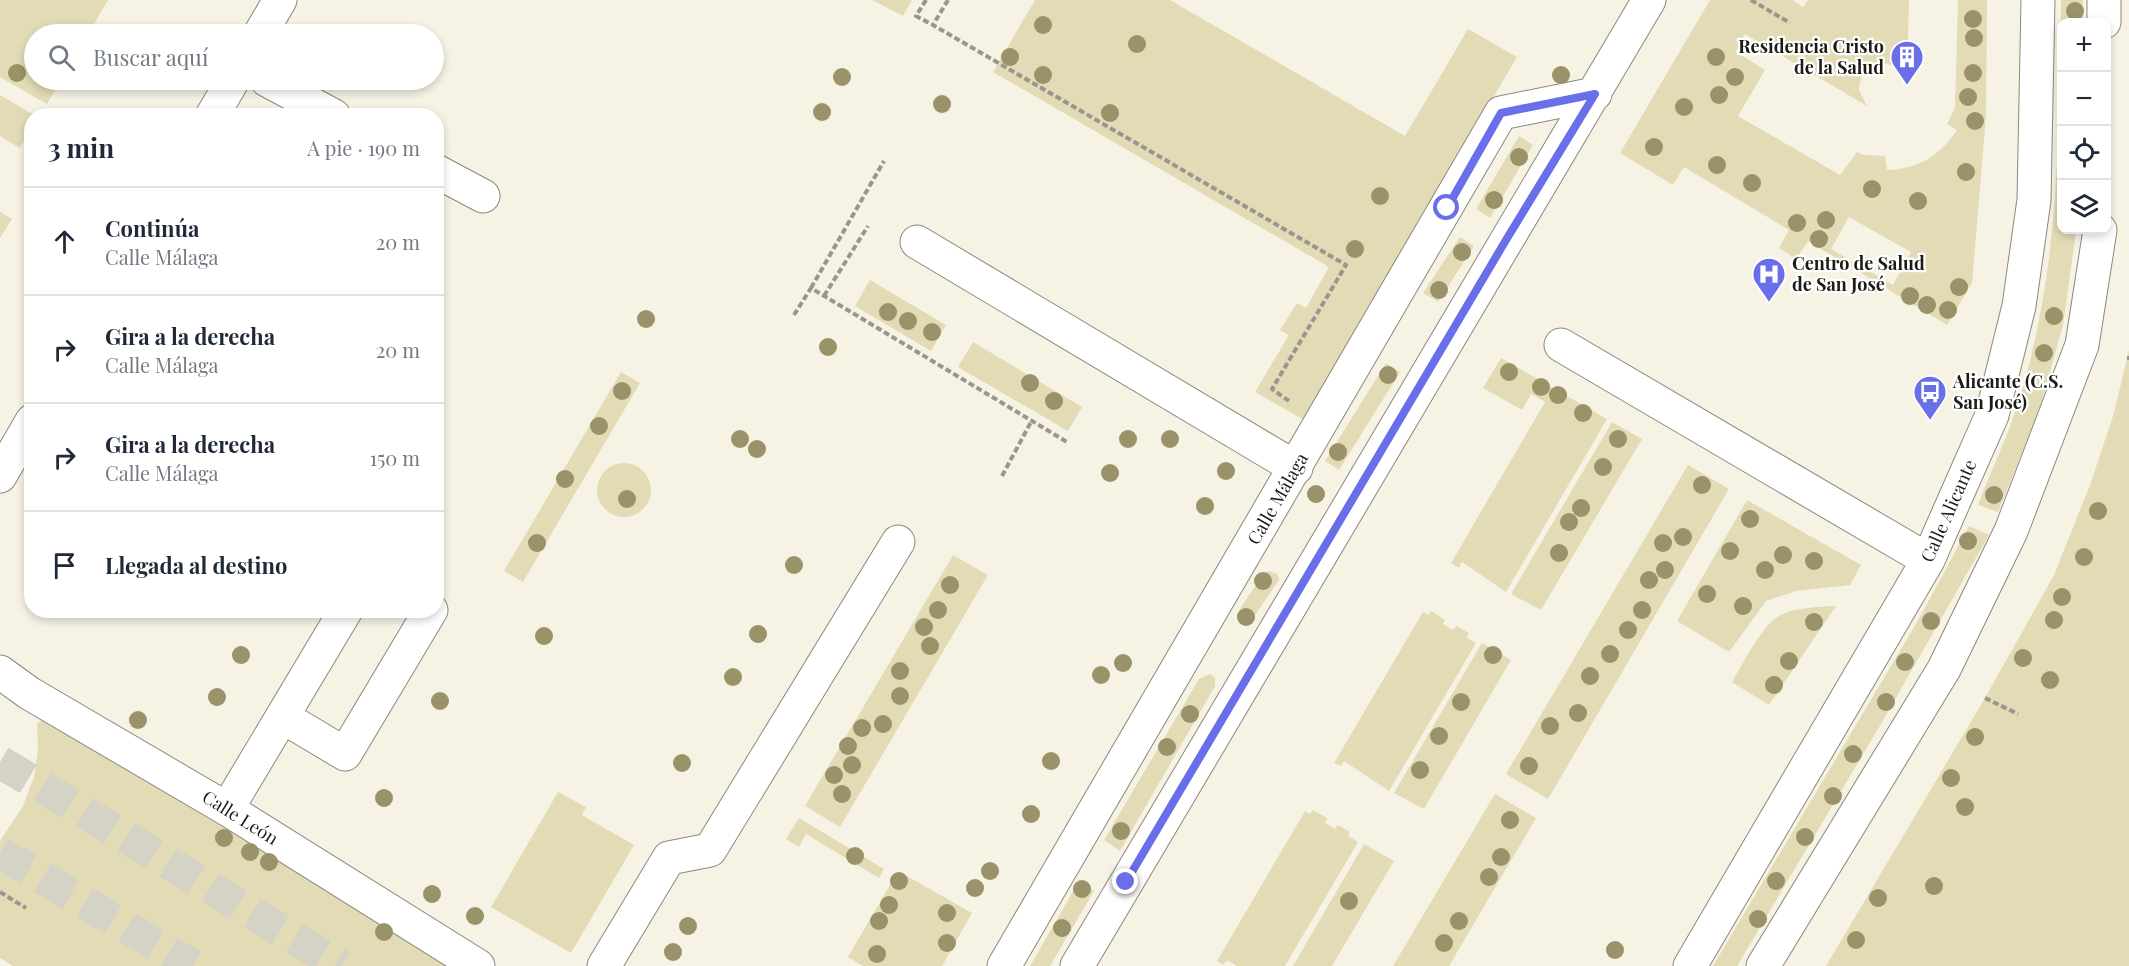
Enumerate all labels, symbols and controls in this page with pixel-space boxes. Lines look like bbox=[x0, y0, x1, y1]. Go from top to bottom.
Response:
map controls bbox=[2057, 18, 2111, 234]
button: + bbox=[2057, 18, 2111, 72]
search box bbox=[24, 24, 444, 90]
place label: Residencia Cristo de la Salud bbox=[1738, 34, 1884, 79]
building icon: Residencia Cristo de la Salud bbox=[1889, 39, 1925, 86]
icon: search bbox=[45, 41, 78, 74]
text: Buscar aquí bbox=[93, 42, 208, 72]
button: − bbox=[2057, 72, 2111, 126]
button: locate bbox=[2057, 126, 2111, 180]
text: 3 min bbox=[48, 130, 114, 165]
text: A pie · 190 m bbox=[307, 134, 420, 161]
button: layers bbox=[2057, 180, 2111, 234]
route start bbox=[1433, 194, 1459, 220]
text: Continúa bbox=[105, 213, 199, 243]
icon: ahead bbox=[48, 225, 81, 258]
text: 20 m bbox=[376, 228, 420, 255]
text: Calle Málaga bbox=[105, 243, 218, 270]
place label: Centro de Salud de San José bbox=[1792, 251, 1925, 296]
hospital icon: Centro de Salud de San José bbox=[1751, 256, 1787, 303]
text: Gira a la derecha bbox=[105, 321, 275, 351]
icon: right bbox=[48, 333, 81, 366]
text: 20 m bbox=[376, 336, 420, 363]
text: Calle Málaga bbox=[105, 351, 218, 378]
place label: Alicante (C.S. San José) bbox=[1952, 369, 2063, 414]
bus stop icon: Alicante (C.S. San José) bbox=[1912, 374, 1948, 421]
text: Gira a la derecha bbox=[105, 429, 275, 459]
icon: right bbox=[48, 441, 81, 474]
text: 150 m bbox=[370, 444, 420, 471]
street label: Calle Málaga bbox=[1241, 448, 1313, 549]
street label: Calle Alicante bbox=[1915, 455, 1981, 566]
text: Calle Málaga bbox=[105, 459, 218, 486]
icon: arrive bbox=[48, 549, 81, 582]
text: Llegada al destino bbox=[105, 550, 287, 580]
street label: Calle León bbox=[198, 784, 283, 850]
route end bbox=[1112, 868, 1138, 894]

